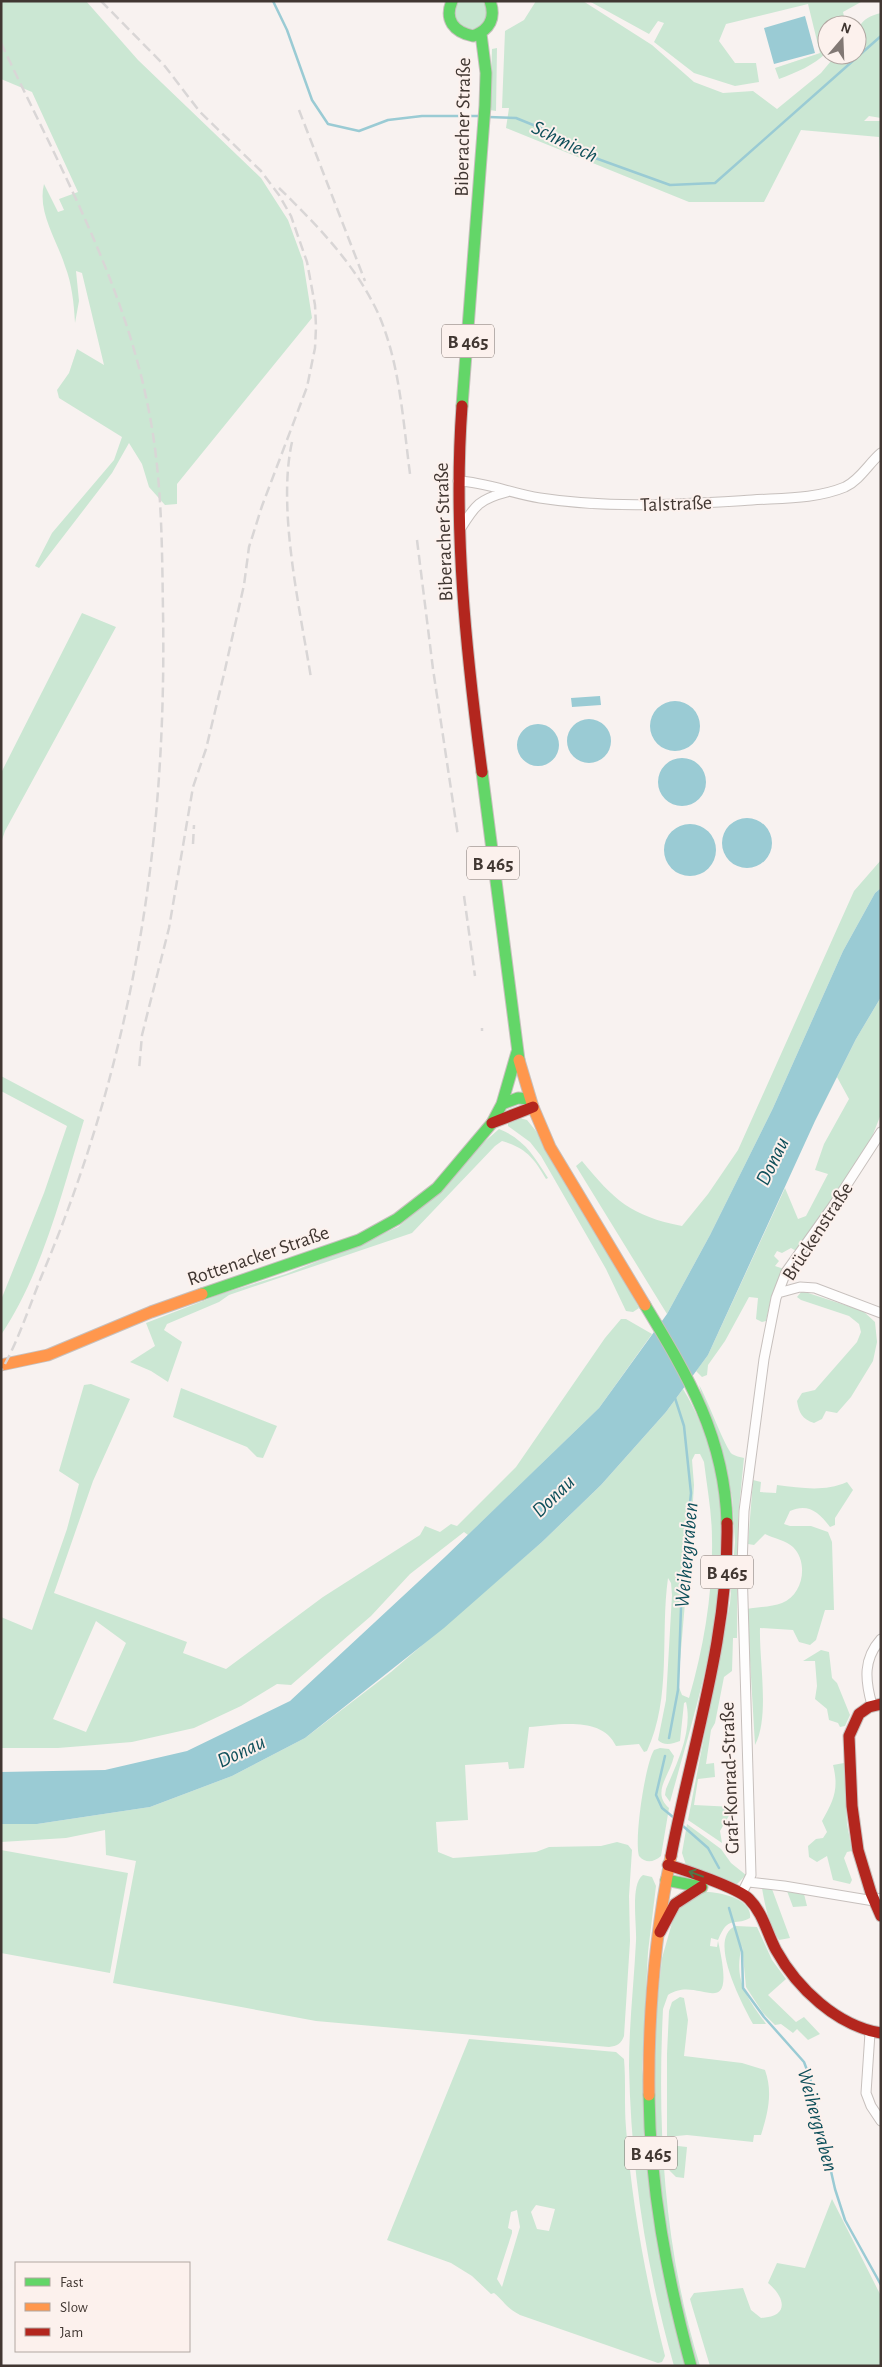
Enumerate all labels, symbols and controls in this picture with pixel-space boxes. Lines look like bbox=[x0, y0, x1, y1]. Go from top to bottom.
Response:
north arrow bbox=[817, 15, 867, 65]
text: N bbox=[839, 20, 853, 37]
street label: Biberacher Straße bbox=[452, 57, 474, 197]
water label: Schmiech bbox=[529, 117, 601, 166]
road number: B 465 bbox=[442, 324, 494, 358]
street label: Biberacher Straße bbox=[432, 462, 456, 602]
street label: Talstraße bbox=[640, 493, 712, 515]
road number: B 465 bbox=[467, 846, 519, 880]
water label: Donau bbox=[752, 1134, 793, 1189]
street label: Brückenstraße bbox=[779, 1179, 857, 1284]
street label: Rottenacker Straße bbox=[185, 1222, 332, 1290]
water label: Donau bbox=[528, 1471, 579, 1521]
water label: Weihergraben bbox=[671, 1501, 702, 1609]
road number: B 465 bbox=[701, 1555, 753, 1588]
street label: Graf-Konrad-Straße bbox=[717, 1701, 743, 1854]
water label: Donau bbox=[214, 1731, 269, 1772]
one-way arrow bbox=[688, 1869, 704, 1878]
water label: Weihergraben bbox=[794, 2066, 841, 2174]
road number: B 465 bbox=[625, 2136, 677, 2170]
legend bbox=[15, 2262, 190, 2352]
text: Fast bbox=[60, 2275, 84, 2290]
text: Slow bbox=[60, 2300, 88, 2315]
text: Jam bbox=[60, 2325, 83, 2340]

